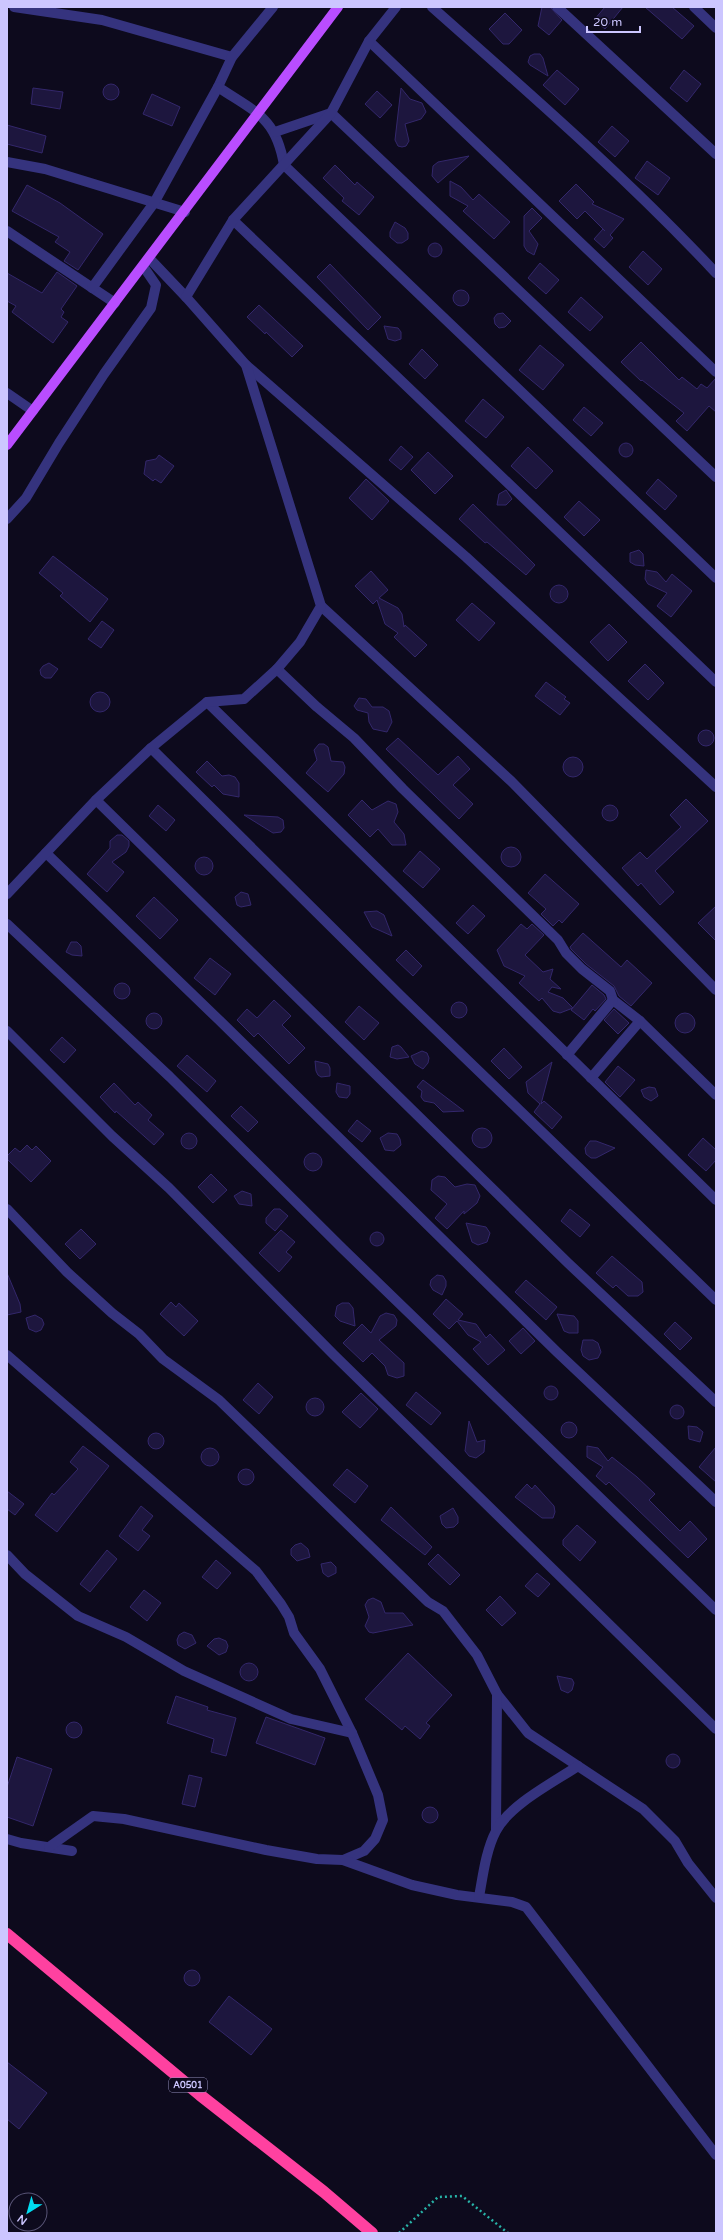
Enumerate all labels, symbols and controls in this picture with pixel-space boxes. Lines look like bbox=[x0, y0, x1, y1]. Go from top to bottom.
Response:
scale bar bbox=[587, 8, 640, 34]
text: 20 m bbox=[593, 15, 622, 29]
road number: A0501 bbox=[169, 2078, 207, 2092]
north arrow bbox=[8, 2192, 48, 2232]
text: N bbox=[15, 2212, 30, 2227]

